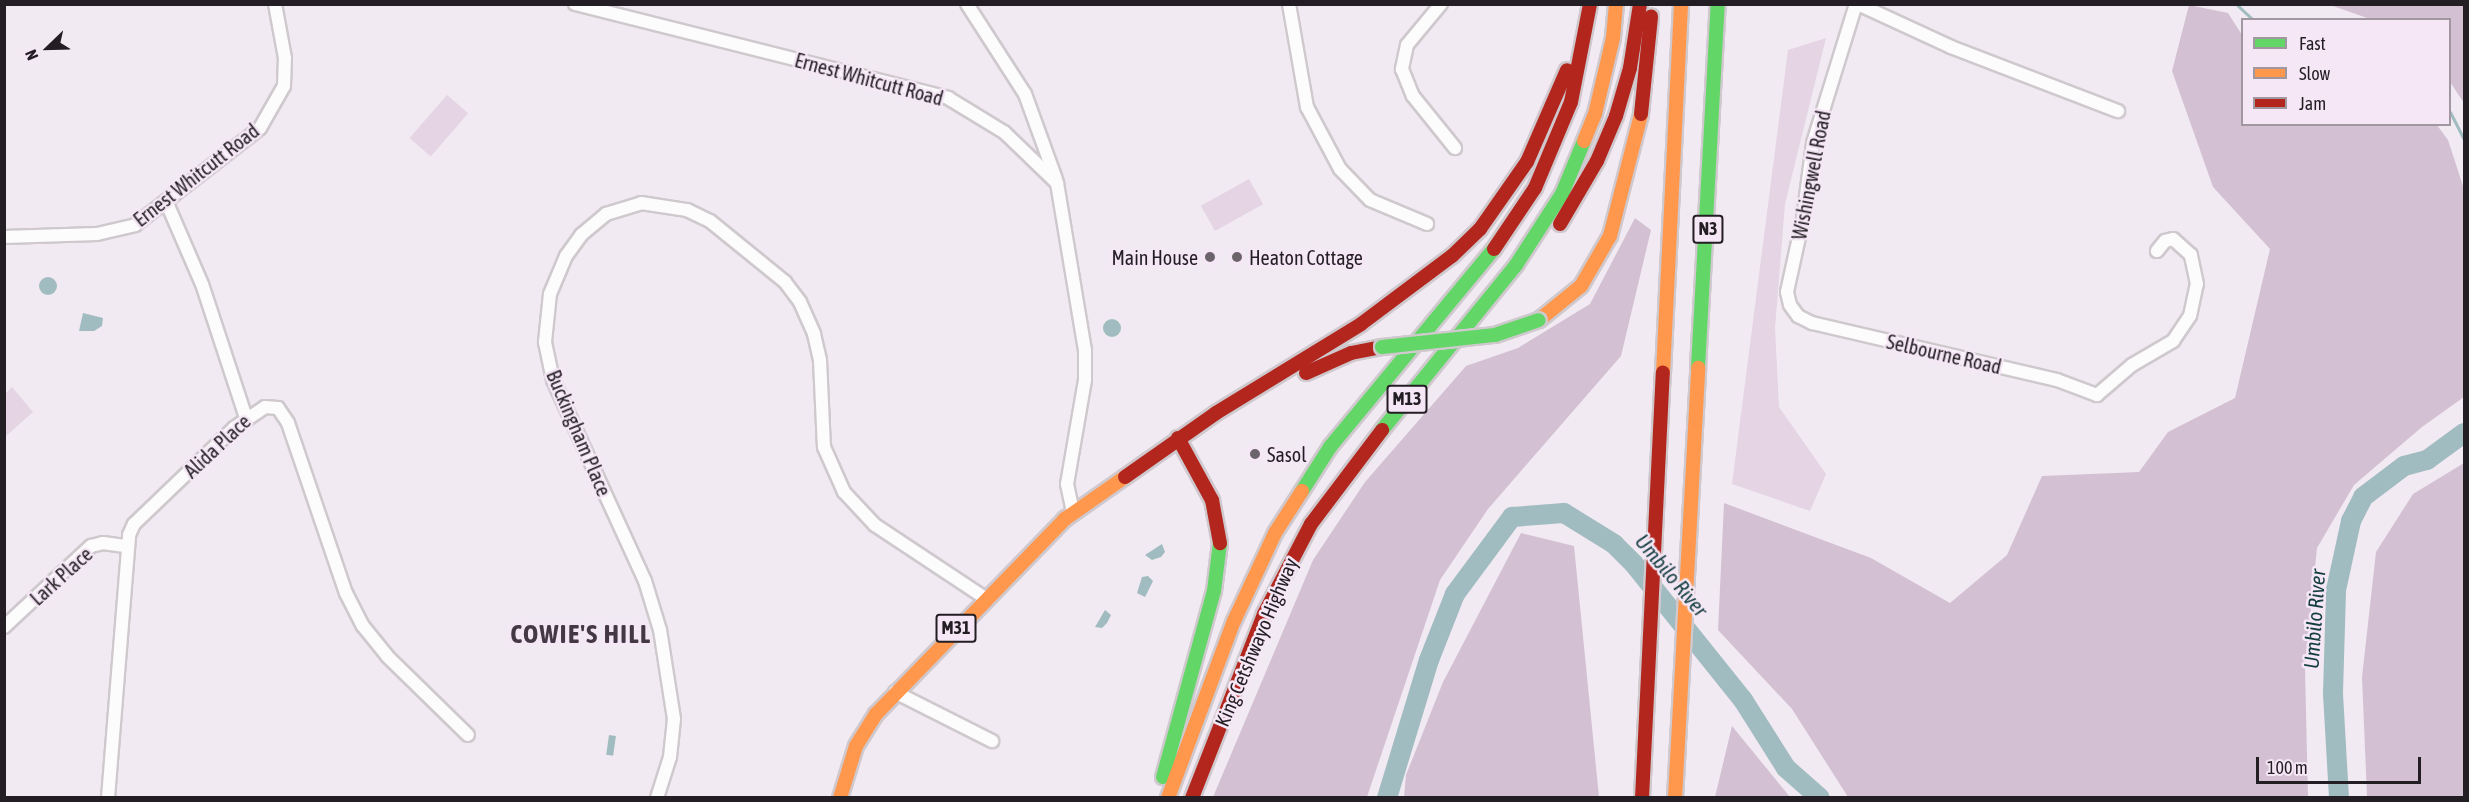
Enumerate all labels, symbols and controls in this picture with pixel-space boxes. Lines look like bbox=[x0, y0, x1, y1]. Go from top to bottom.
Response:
north arrow bbox=[18, 18, 78, 78]
legend bbox=[2241, 18, 2451, 126]
text: Fast bbox=[2299, 33, 2326, 54]
text: N bbox=[21, 47, 42, 63]
street label: Ernest Whitcutt Road bbox=[792, 48, 946, 110]
text: Slow bbox=[2299, 63, 2330, 84]
text: Jam bbox=[2299, 93, 2326, 114]
street label: Wishingwell Road bbox=[1787, 108, 1835, 242]
street label: Ernest Whitcutt Road bbox=[128, 119, 264, 231]
road number: N3 bbox=[1692, 214, 1724, 244]
place label: Main House bbox=[1111, 245, 1198, 269]
place label: Heaton Cottage bbox=[1249, 245, 1363, 269]
marker: Main House bbox=[1203, 250, 1217, 264]
marker: Heaton Cottage bbox=[1230, 250, 1244, 264]
street label: Selbourne Road bbox=[1884, 329, 2004, 379]
street label: Buckingham Place bbox=[542, 366, 616, 500]
road number: M13 bbox=[1386, 384, 1428, 414]
street label: Alida Place bbox=[179, 409, 255, 483]
place label: Sasol bbox=[1267, 442, 1306, 466]
marker: Sasol bbox=[1248, 447, 1262, 461]
water label: Umbilo River bbox=[1630, 529, 1714, 621]
street label: Lark Place bbox=[25, 542, 97, 610]
street label: King Cetshwayo Highway bbox=[1210, 554, 1302, 730]
water label: Umbilo River bbox=[2298, 568, 2330, 670]
road number: M31 bbox=[935, 613, 977, 643]
district label: COWIE'S HILL bbox=[510, 619, 652, 651]
scale bar bbox=[2259, 745, 2424, 783]
text: 100 m bbox=[2267, 757, 2308, 778]

